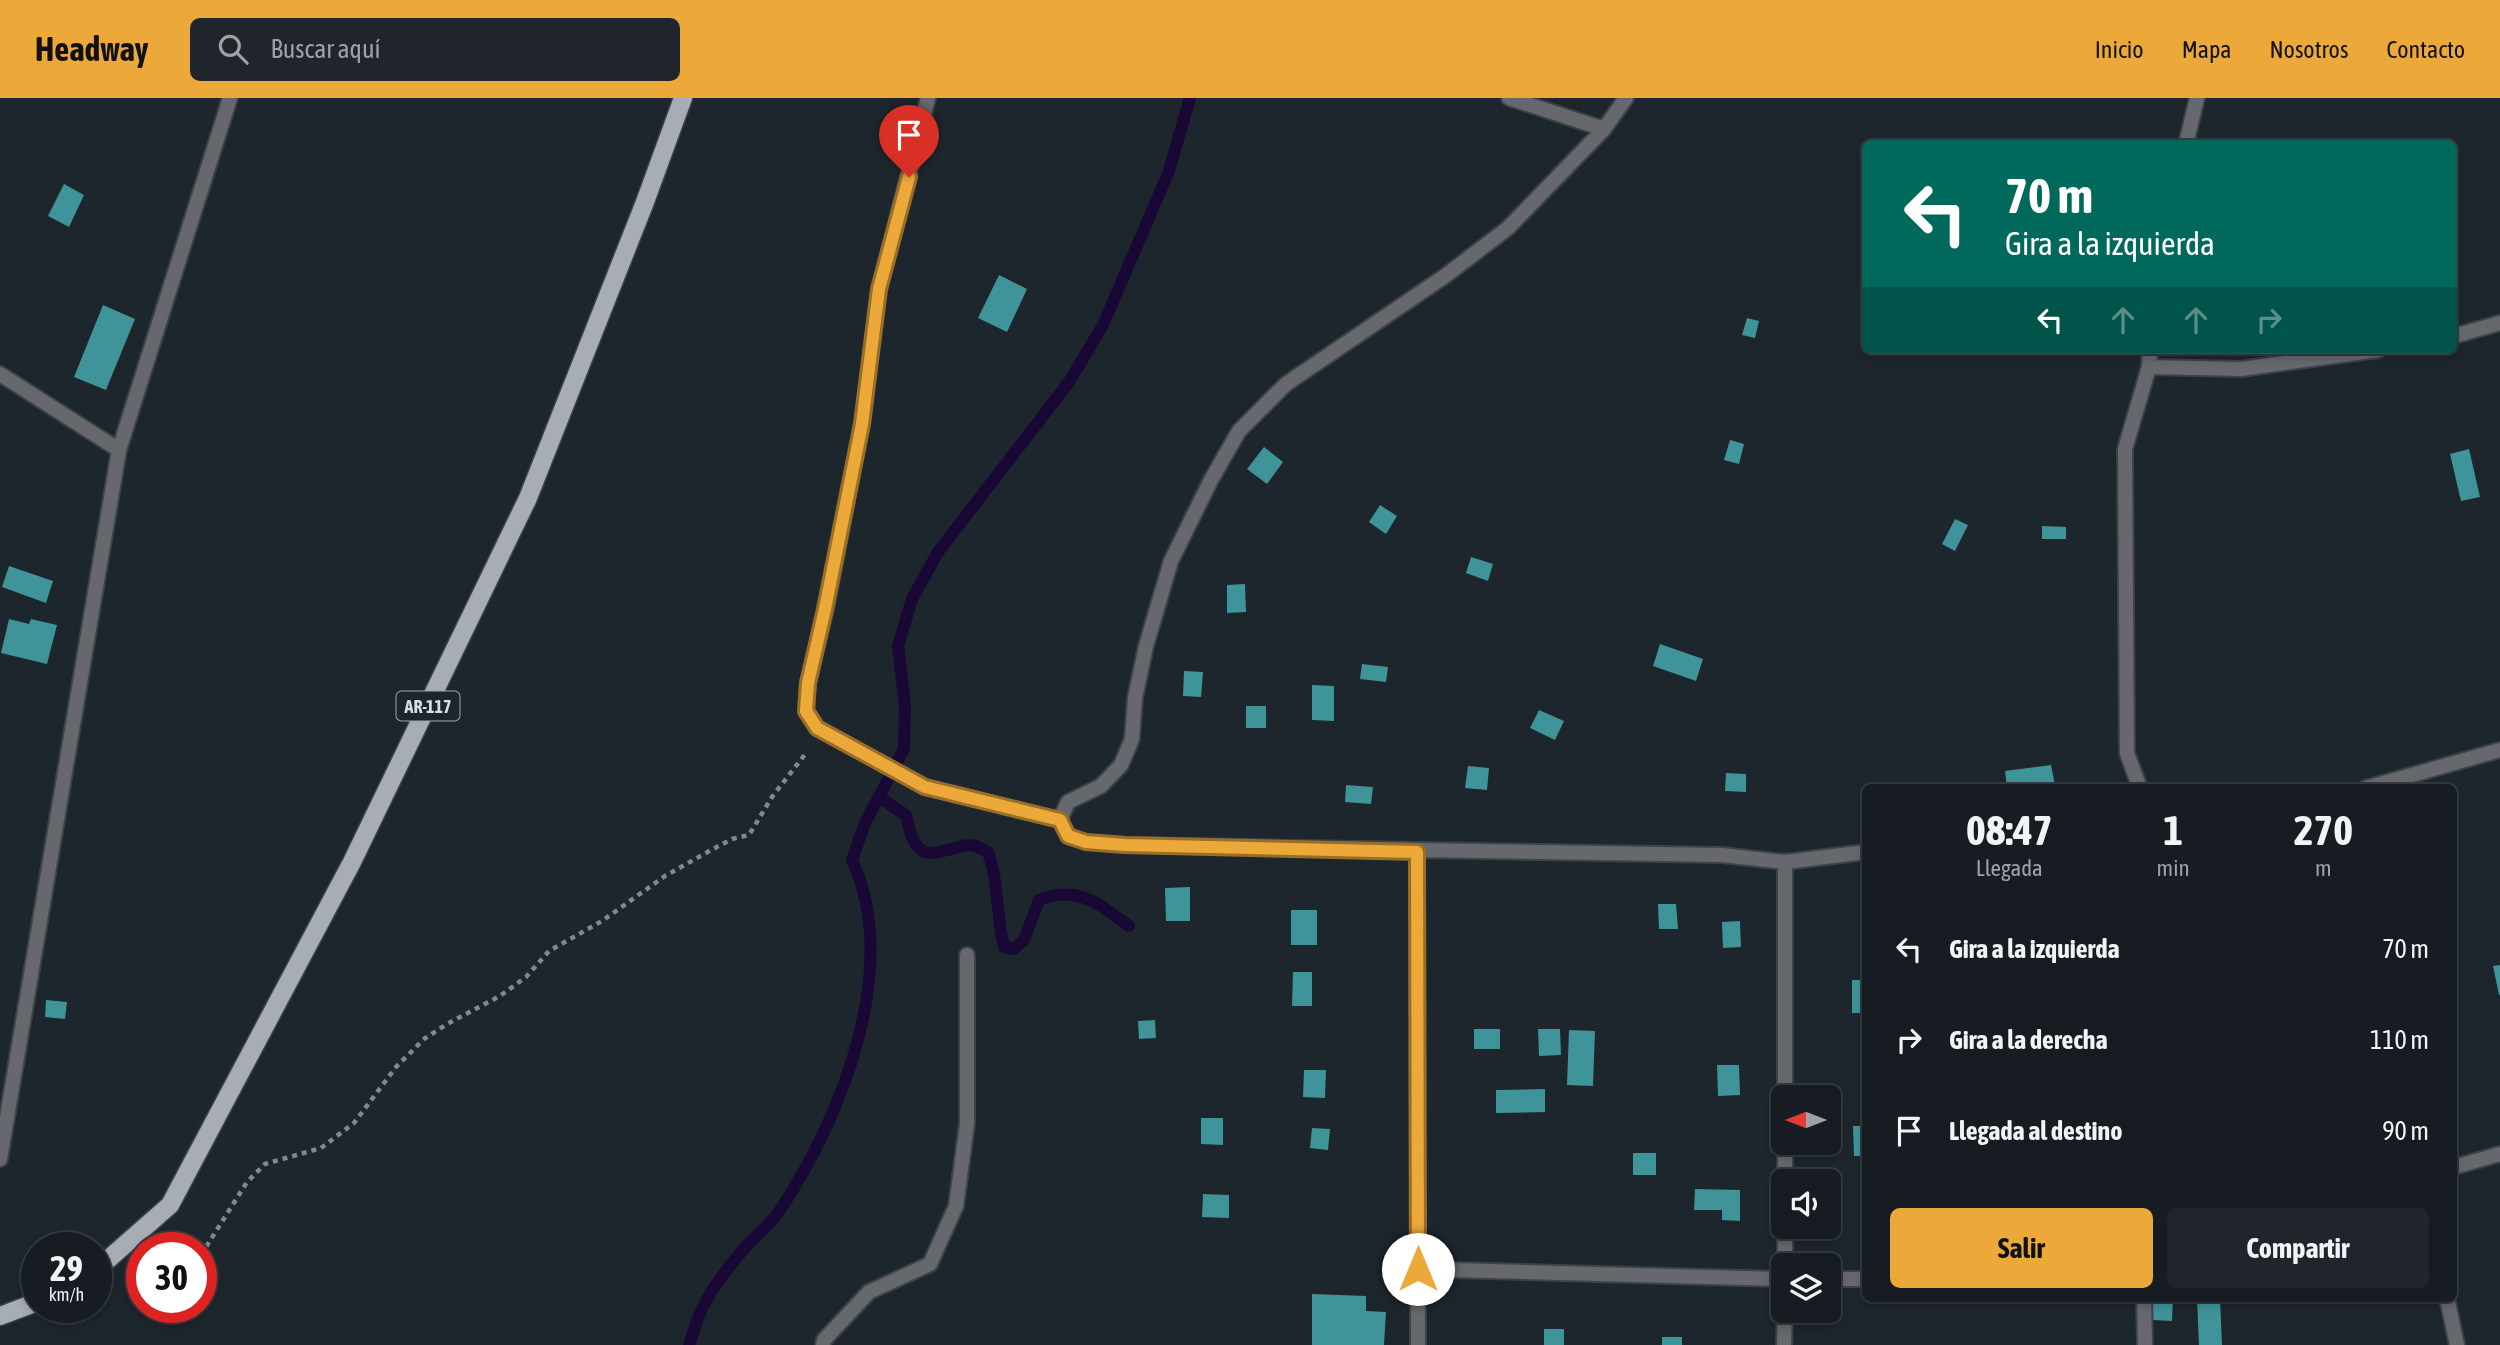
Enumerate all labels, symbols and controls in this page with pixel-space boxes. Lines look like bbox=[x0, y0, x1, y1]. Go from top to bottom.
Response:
search box bbox=[190, 18, 680, 81]
text: Headway bbox=[35, 30, 148, 68]
icon: search bbox=[214, 30, 252, 68]
text: Buscar aquí bbox=[270, 34, 380, 64]
text: Inicio bbox=[2095, 36, 2144, 63]
text: Mapa bbox=[2182, 36, 2231, 63]
text: Nosotros bbox=[2269, 36, 2348, 63]
text: Contacto bbox=[2386, 36, 2465, 63]
pin bbox=[879, 105, 939, 177]
icon: arrive bbox=[890, 116, 928, 154]
text: 70 m bbox=[2005, 167, 2093, 223]
icon: left bbox=[1890, 168, 1981, 259]
text: Gira a la izquierda bbox=[2005, 225, 2215, 262]
icon: left bbox=[2031, 301, 2069, 339]
icon: ahead bbox=[2104, 301, 2142, 339]
icon: ahead bbox=[2177, 301, 2215, 339]
icon: right bbox=[2250, 301, 2288, 339]
road number: AR-117 bbox=[396, 692, 460, 720]
text: 08:47 bbox=[1966, 806, 2053, 854]
text: 1 bbox=[2163, 806, 2183, 854]
text: 270 bbox=[2294, 806, 2353, 854]
text: Llegada bbox=[1976, 855, 2043, 881]
text: min bbox=[2157, 855, 2190, 881]
text: m bbox=[2315, 855, 2332, 881]
icon: left bbox=[1890, 930, 1928, 968]
text: Gira a la izquierda bbox=[1949, 934, 2120, 964]
text: 70 m bbox=[2382, 934, 2429, 964]
icon: right bbox=[1890, 1021, 1928, 1059]
text: Gira a la derecha bbox=[1949, 1025, 2108, 1055]
text: 110 m bbox=[2370, 1025, 2429, 1055]
north arrow bbox=[1771, 1085, 1841, 1155]
map controls bbox=[1771, 1085, 1841, 1323]
icon: arrive bbox=[1890, 1112, 1928, 1150]
text: Llegada al destino bbox=[1949, 1116, 2122, 1146]
text: 90 m bbox=[2382, 1116, 2429, 1146]
button: sound bbox=[1771, 1169, 1841, 1239]
button: Salir bbox=[1890, 1208, 2153, 1288]
button: Compartir bbox=[2167, 1208, 2429, 1288]
speed limit sign: 30 bbox=[126, 1232, 217, 1323]
position arrow bbox=[1381, 1232, 1455, 1306]
text: 29 bbox=[50, 1248, 83, 1288]
button: layers bbox=[1771, 1253, 1841, 1323]
text: km/h bbox=[49, 1284, 84, 1305]

